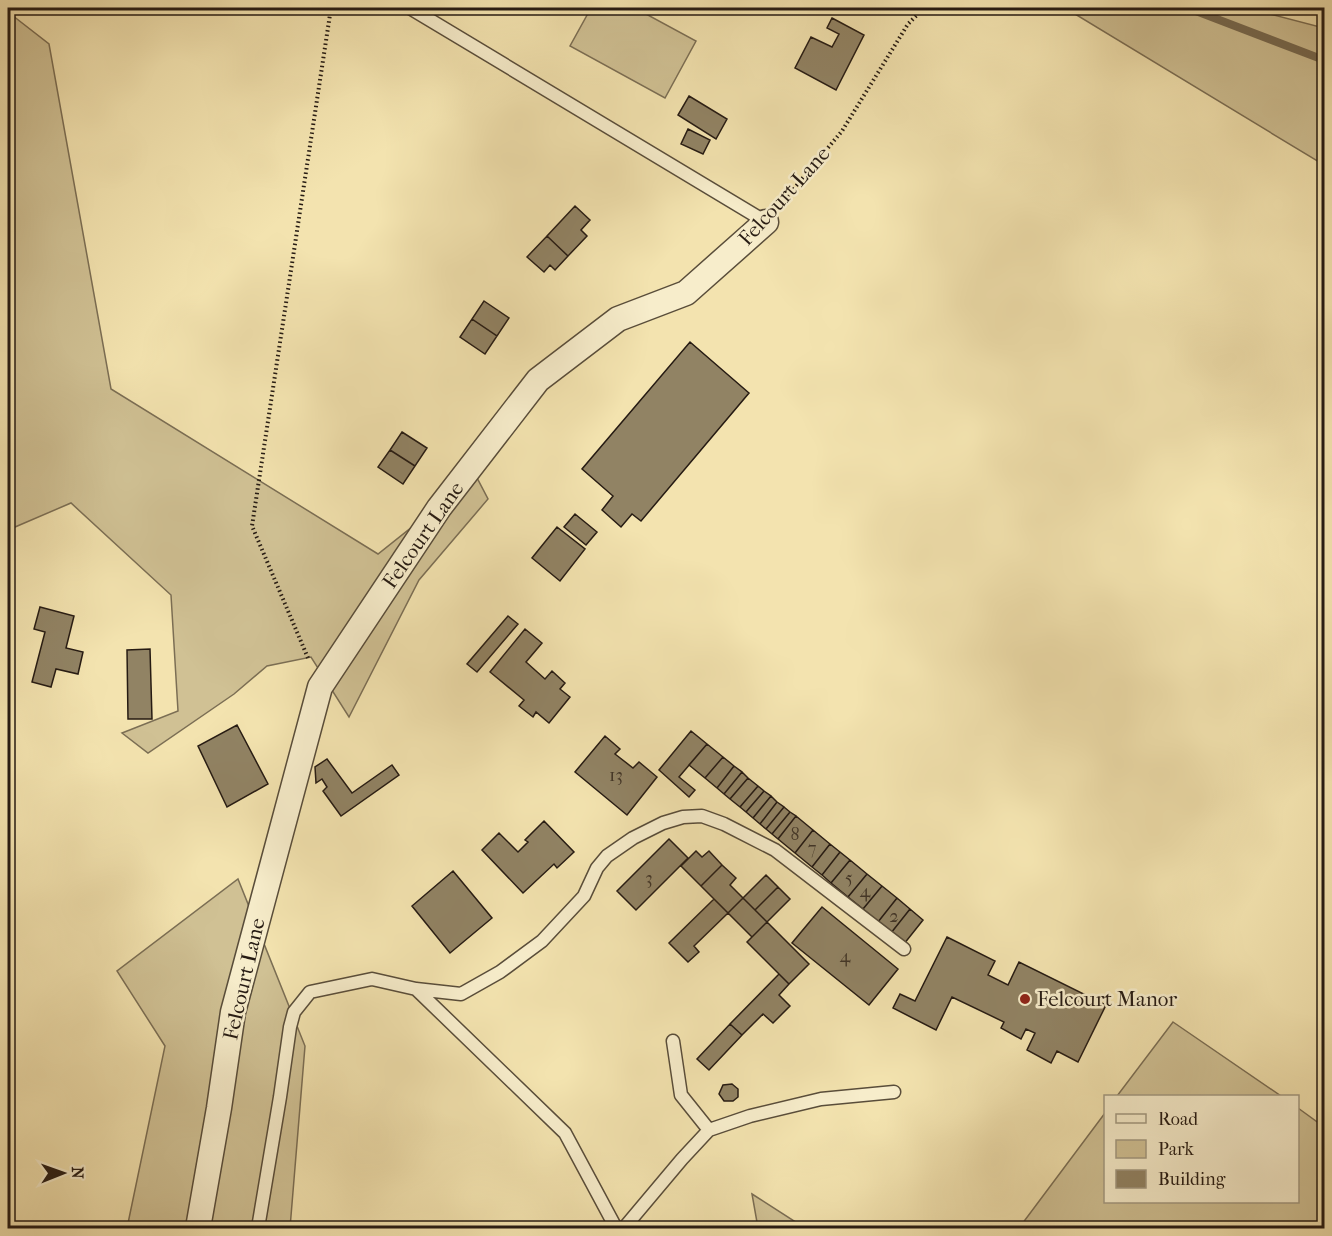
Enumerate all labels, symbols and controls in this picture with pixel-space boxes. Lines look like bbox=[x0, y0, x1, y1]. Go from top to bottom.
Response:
street label: Felcourt Lane bbox=[733, 142, 835, 250]
street label: Felcourt Lane bbox=[377, 477, 469, 593]
house number: 13 bbox=[609, 765, 623, 786]
house number: 8 bbox=[790, 824, 800, 845]
house number: 7 bbox=[808, 838, 817, 859]
house number: 3 bbox=[645, 868, 653, 889]
house number: 5 bbox=[845, 868, 853, 889]
house number: 4 bbox=[860, 881, 871, 902]
house number: 2 bbox=[889, 906, 899, 927]
street label: Felcourt Lane bbox=[218, 916, 270, 1042]
house number: 4 bbox=[840, 946, 851, 967]
place label: Felcourt Manor bbox=[1037, 987, 1177, 1011]
marker: Felcourt Manor bbox=[1018, 992, 1032, 1006]
legend bbox=[1104, 1095, 1299, 1203]
text: Road bbox=[1158, 1109, 1198, 1130]
text: Park bbox=[1158, 1139, 1195, 1160]
north arrow bbox=[33, 1143, 93, 1203]
text: N bbox=[68, 1167, 87, 1180]
text: Building bbox=[1158, 1169, 1226, 1190]

